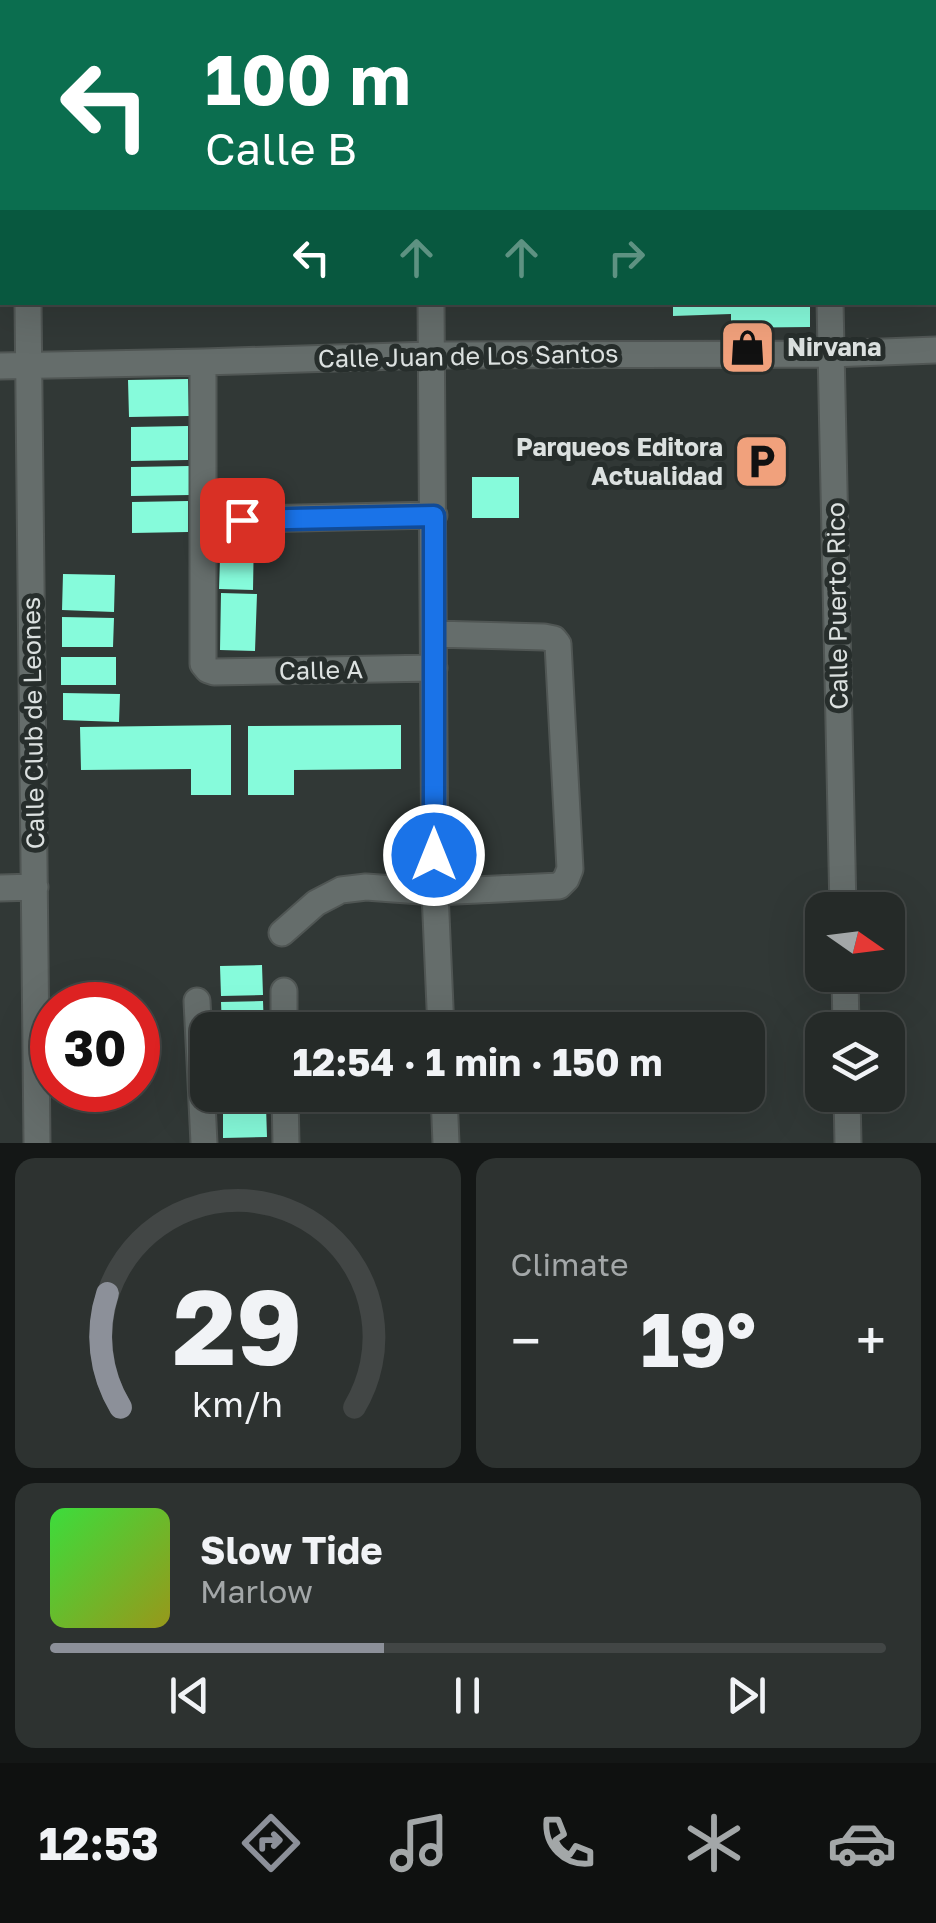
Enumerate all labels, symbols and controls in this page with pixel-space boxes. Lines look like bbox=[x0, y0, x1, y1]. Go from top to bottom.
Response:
text: 100 m bbox=[205, 36, 411, 120]
icon: left bbox=[40, 40, 170, 170]
text: Calle B bbox=[205, 121, 357, 175]
icon: left bbox=[284, 230, 339, 285]
icon: ahead bbox=[389, 230, 444, 285]
icon: ahead bbox=[494, 230, 549, 285]
icon: right bbox=[599, 230, 654, 285]
shop icon: Nirvana bbox=[718, 317, 778, 377]
place label: Nirvana bbox=[787, 331, 881, 362]
street label: Calle Juan de Los Santos bbox=[317, 337, 618, 374]
place label: Parqueos Editora Actualidad bbox=[516, 431, 723, 491]
parking icon: Parqueos Editora Actualidad bbox=[732, 431, 792, 491]
pin bbox=[200, 478, 285, 563]
icon: arrive bbox=[215, 493, 270, 548]
street label: Calle Puerto Rico bbox=[819, 502, 854, 710]
street label: Calle Club de Leones bbox=[15, 597, 50, 849]
street label: Calle A bbox=[279, 653, 364, 686]
position arrow bbox=[382, 803, 486, 907]
north arrow bbox=[805, 892, 905, 992]
map controls bbox=[805, 892, 905, 1112]
speed limit sign: 30 bbox=[30, 982, 160, 1112]
button: layers bbox=[805, 1012, 905, 1112]
text: 12:54 · 1 min · 150 m bbox=[292, 1039, 663, 1084]
text: Climate bbox=[511, 1245, 629, 1283]
text: 29 bbox=[173, 1263, 302, 1388]
text: 19° bbox=[640, 1293, 756, 1384]
text: − bbox=[511, 1307, 541, 1373]
text: + bbox=[856, 1307, 886, 1373]
text: km/h bbox=[192, 1382, 283, 1425]
text: Slow Tide bbox=[200, 1527, 383, 1572]
text: Marlow bbox=[200, 1572, 313, 1610]
icon: previous bbox=[162, 1668, 217, 1723]
icon: pause bbox=[440, 1668, 495, 1723]
icon: next bbox=[719, 1668, 774, 1723]
icon: directions bbox=[236, 1808, 306, 1878]
icon: music bbox=[384, 1808, 454, 1878]
icon: phone bbox=[532, 1808, 602, 1878]
icon: climate bbox=[679, 1808, 749, 1878]
icon: car bbox=[827, 1808, 897, 1878]
text: 12:53 bbox=[39, 1816, 159, 1870]

